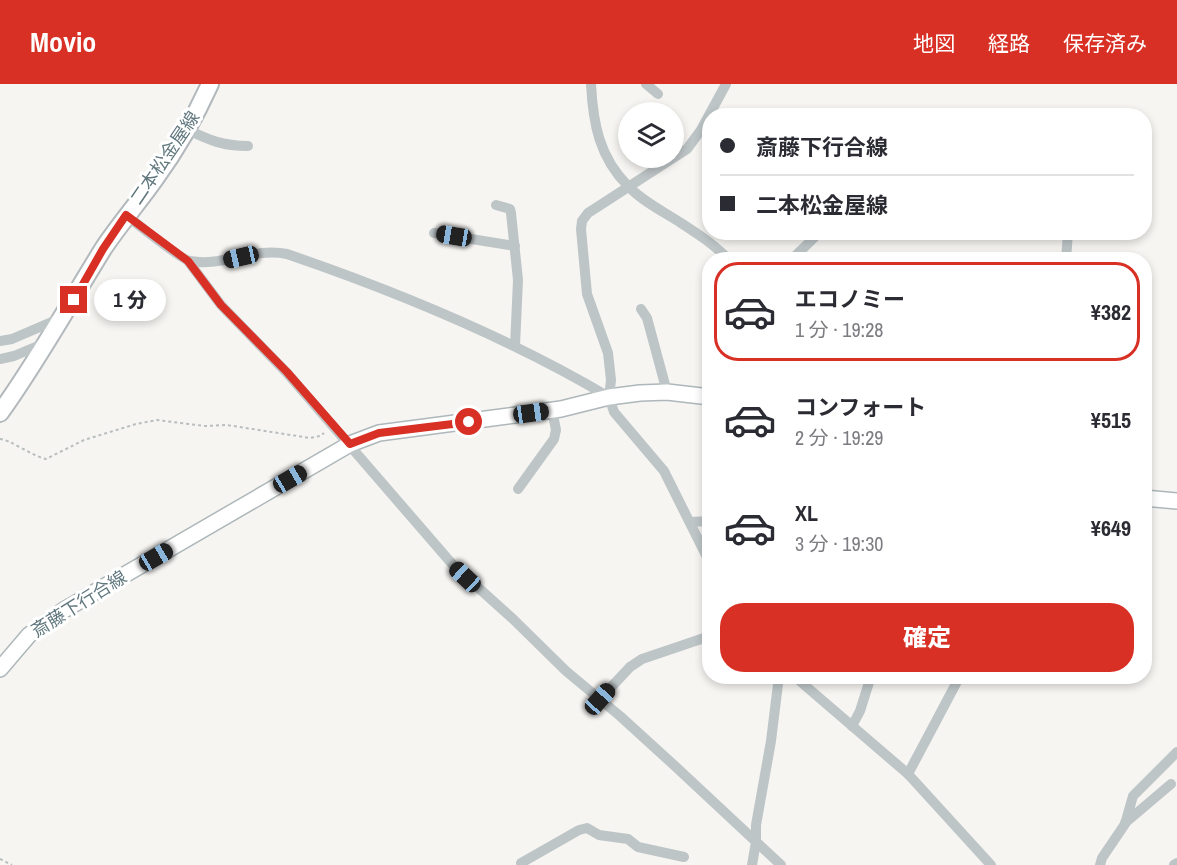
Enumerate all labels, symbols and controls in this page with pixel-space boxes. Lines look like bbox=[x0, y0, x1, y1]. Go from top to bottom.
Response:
text: Movio bbox=[30, 23, 96, 61]
text: 地図 bbox=[913, 29, 955, 58]
text: 経路 bbox=[988, 29, 1030, 58]
text: 保存済み bbox=[1063, 29, 1147, 58]
map controls bbox=[618, 102, 684, 168]
button: layers bbox=[618, 102, 684, 168]
street label: 二本松金屋線 bbox=[124, 106, 205, 209]
text: 斎藤下行合線 bbox=[756, 132, 888, 162]
text: 二本松金屋線 bbox=[756, 190, 888, 220]
car bbox=[435, 224, 473, 248]
car bbox=[221, 244, 261, 270]
callout: 1 分 bbox=[95, 279, 167, 321]
text: エコノミー bbox=[795, 284, 905, 314]
icon: car bbox=[723, 285, 777, 339]
route end bbox=[60, 286, 87, 313]
text: 1 分 bbox=[113, 286, 147, 313]
text: ¥382 bbox=[1091, 297, 1131, 327]
text: 1 分 · 19:28 bbox=[795, 316, 883, 343]
text: コンフォート bbox=[795, 392, 926, 422]
icon: car bbox=[723, 393, 777, 447]
car bbox=[512, 402, 550, 424]
text: ¥515 bbox=[1091, 405, 1131, 435]
route start bbox=[455, 408, 482, 435]
text: 2 分 · 19:29 bbox=[795, 424, 883, 451]
car bbox=[270, 462, 310, 496]
text: XL bbox=[795, 498, 818, 528]
icon: car bbox=[723, 501, 777, 555]
text: ¥649 bbox=[1091, 513, 1131, 543]
text: 3 分 · 19:30 bbox=[795, 530, 883, 557]
car bbox=[136, 540, 176, 574]
car bbox=[446, 558, 484, 596]
street label: 斎藤下行合線 bbox=[26, 564, 131, 643]
button: 確定 bbox=[720, 603, 1134, 672]
car bbox=[581, 680, 619, 718]

